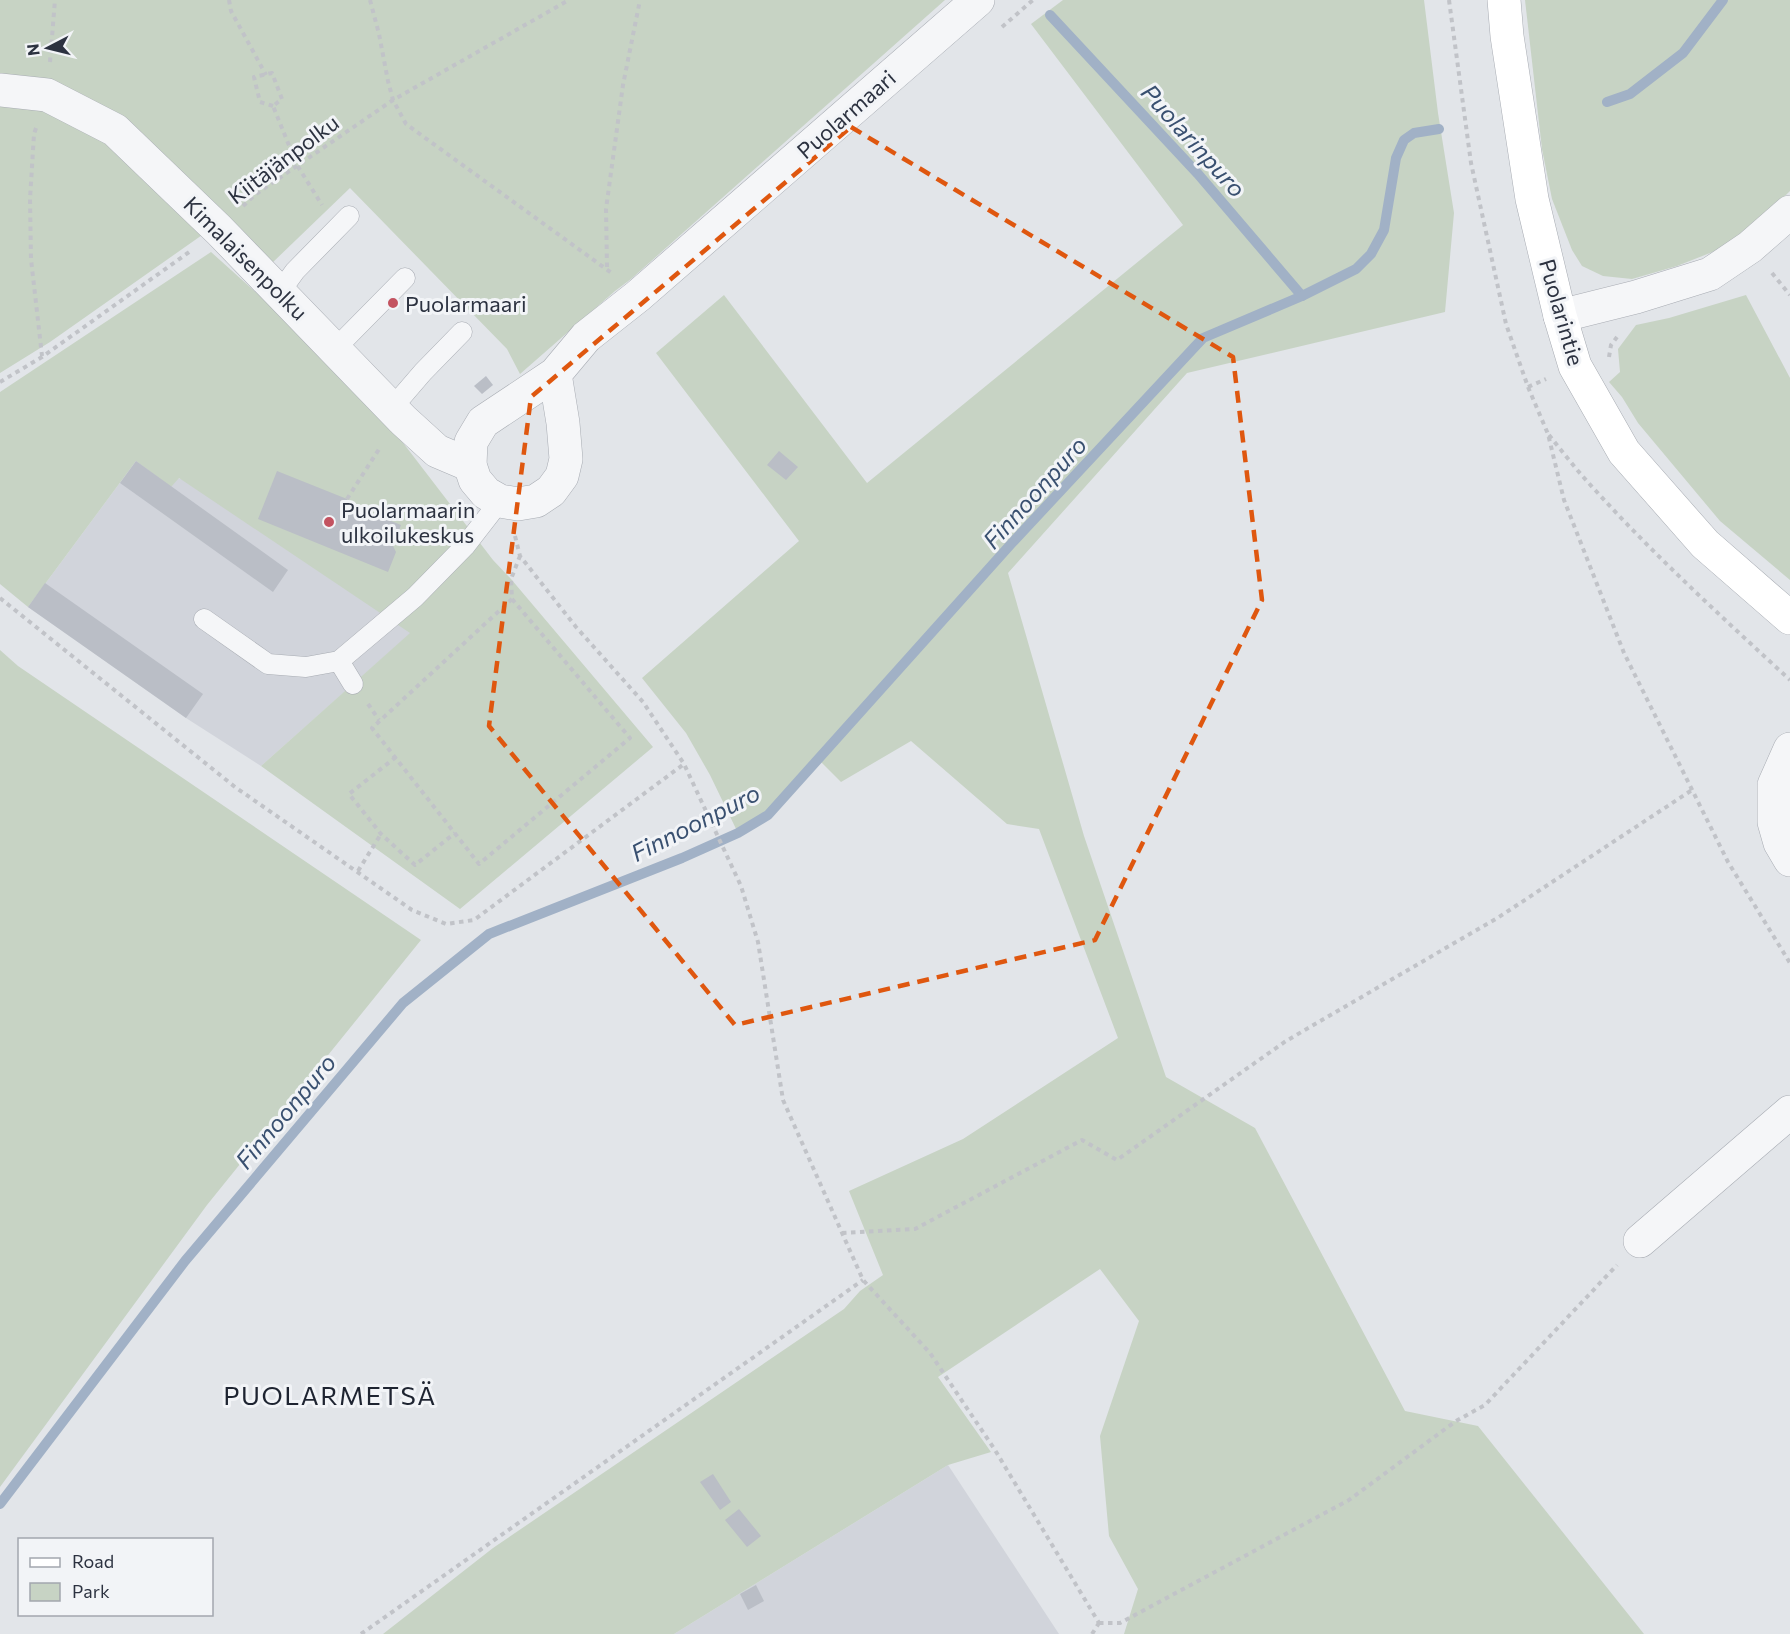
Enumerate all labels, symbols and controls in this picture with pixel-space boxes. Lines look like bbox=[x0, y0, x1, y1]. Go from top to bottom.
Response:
north arrow bbox=[18, 18, 78, 78]
text: N bbox=[22, 43, 43, 57]
street label: Puolarmaari bbox=[791, 64, 901, 164]
water label: Puolarinpuro bbox=[1136, 77, 1252, 203]
street label: Kiitäjänpolku bbox=[222, 108, 344, 210]
street label: Kimalaisenpolku bbox=[178, 190, 314, 326]
street label: Puolarintie bbox=[1534, 256, 1590, 368]
place label: Puolarmaari bbox=[405, 290, 527, 317]
marker: Puolarmaari bbox=[386, 296, 400, 310]
water label: Finnoonpuro bbox=[976, 430, 1092, 554]
place label: Puolarmaarin ulkoilukeskus bbox=[341, 496, 475, 548]
marker: Puolarmaarin ulkoilukeskus bbox=[322, 515, 336, 529]
water label: Finnoonpuro bbox=[626, 777, 764, 867]
water label: Finnoonpuro bbox=[229, 1048, 341, 1174]
district label: PUOLARMETSÄ bbox=[223, 1379, 437, 1410]
legend bbox=[18, 1538, 213, 1616]
text: Road bbox=[72, 1550, 114, 1572]
text: Park bbox=[72, 1580, 110, 1602]

